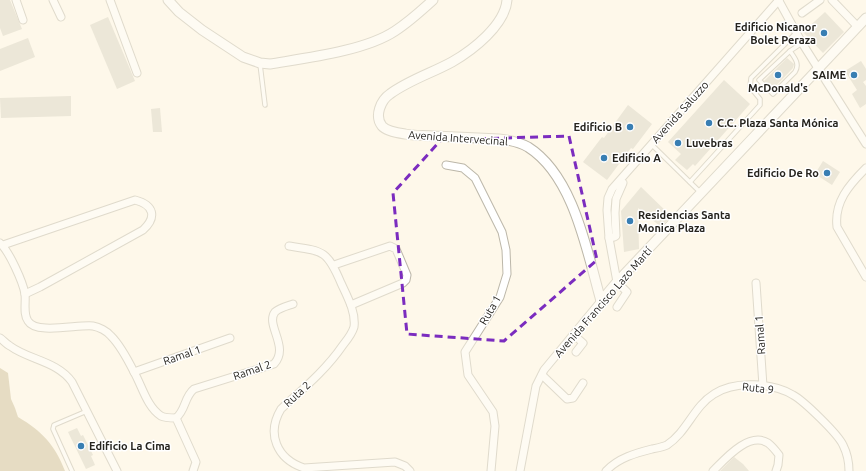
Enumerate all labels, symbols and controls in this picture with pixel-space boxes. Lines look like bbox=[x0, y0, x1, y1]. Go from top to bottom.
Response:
place label: Edificio Nicanor Bolet Peraza bbox=[735, 21, 816, 46]
marker: Edificio Nicanor Bolet Peraza bbox=[819, 28, 829, 38]
place label: SAIME bbox=[812, 69, 846, 81]
marker: McDonald's bbox=[773, 70, 783, 80]
marker: SAIME bbox=[849, 70, 859, 80]
street label: Avenida Saluzzo bbox=[649, 79, 711, 145]
place label: McDonald's bbox=[748, 82, 808, 94]
place label: C.C. Plaza Santa Mónica bbox=[717, 117, 838, 129]
marker: C.C. Plaza Santa Mónica bbox=[704, 118, 714, 128]
place label: Edificio B bbox=[573, 121, 622, 133]
marker: Edificio B bbox=[625, 122, 635, 132]
street label: Avenida Intervecinal bbox=[408, 129, 508, 147]
place label: Luvebras bbox=[686, 137, 733, 149]
marker: Luvebras bbox=[673, 138, 683, 148]
place label: Edificio A bbox=[612, 152, 661, 164]
marker: Edificio A bbox=[599, 153, 609, 163]
place label: Edificio De Ro bbox=[747, 167, 819, 179]
marker: Edificio De Ro bbox=[822, 168, 832, 178]
place label: Residencias Santa Monica Plaza bbox=[638, 209, 731, 234]
marker: Residencias Santa Monica Plaza bbox=[625, 216, 635, 226]
street label: Avenida Francisco Lazo Martí bbox=[552, 244, 654, 359]
street label: Ruta 1 bbox=[477, 293, 503, 327]
street label: Ramal 1 bbox=[753, 315, 767, 355]
street label: Ramal 1 bbox=[161, 343, 203, 367]
street label: Ramal 2 bbox=[231, 358, 273, 382]
street label: Ruta 2 bbox=[281, 379, 313, 409]
street label: Ruta 9 bbox=[742, 380, 774, 396]
place label: Edificio La Cima bbox=[89, 440, 171, 452]
marker: Edificio La Cima bbox=[76, 441, 86, 451]

